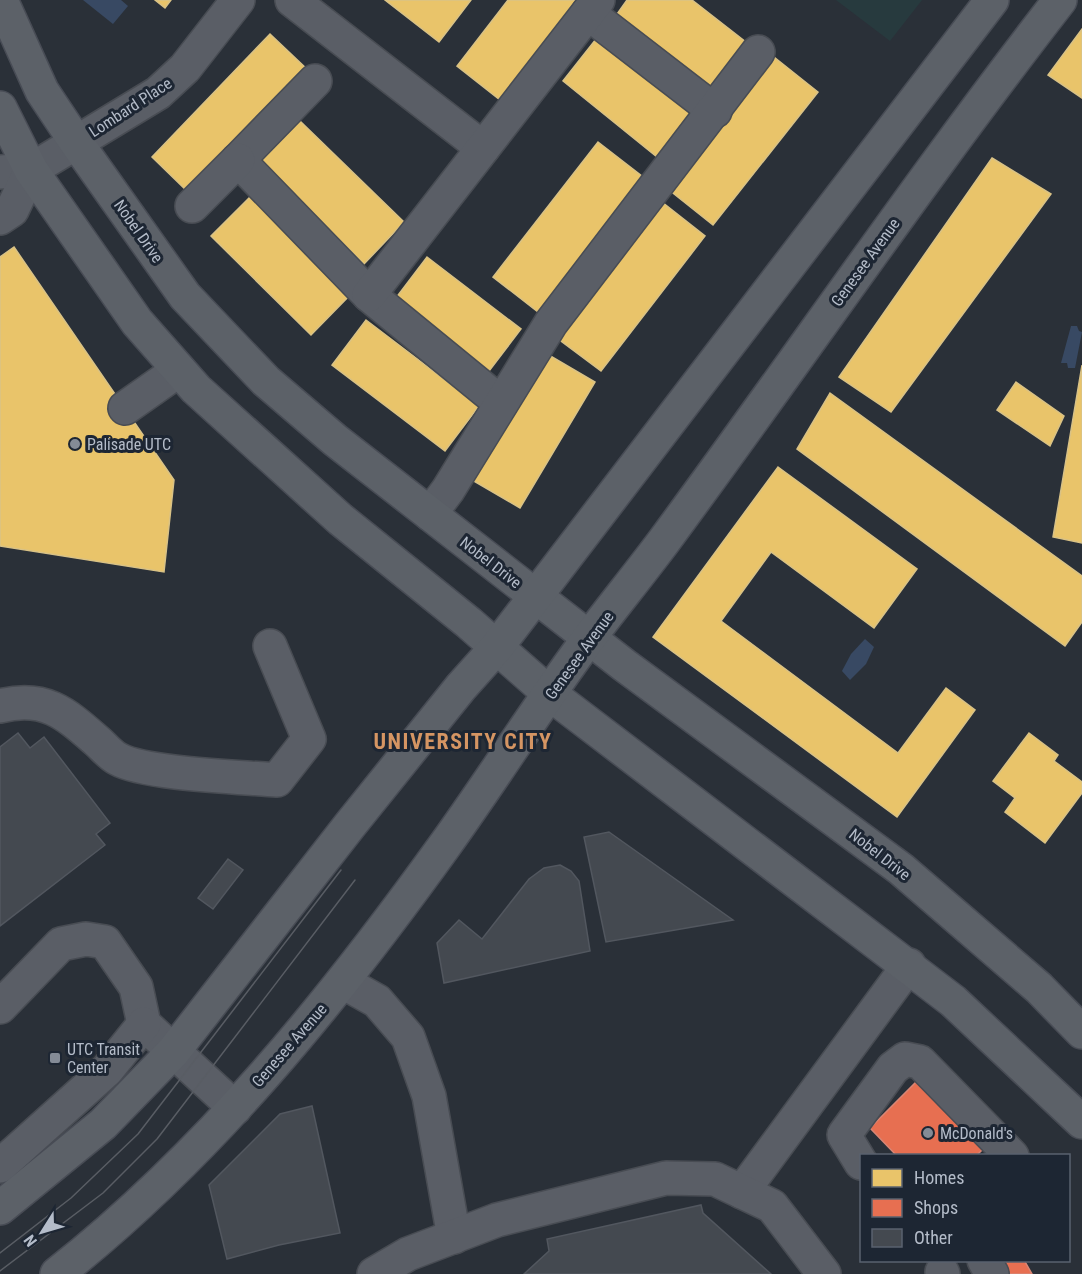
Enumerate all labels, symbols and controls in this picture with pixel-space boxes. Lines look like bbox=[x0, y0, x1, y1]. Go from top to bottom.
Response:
street label: Lombard Place bbox=[85, 74, 175, 141]
street label: Nobel Drive bbox=[110, 196, 167, 266]
street label: Genesee Avenue bbox=[827, 215, 904, 310]
place label: Palisade UTC bbox=[87, 435, 171, 454]
marker: Palisade UTC bbox=[68, 437, 82, 451]
street label: Nobel Drive bbox=[456, 533, 525, 592]
street label: Genesee Avenue bbox=[541, 608, 618, 703]
district label: UNIVERSITY CITY bbox=[374, 729, 552, 754]
street label: Nobel Drive bbox=[845, 825, 914, 884]
street label: Genesee Avenue bbox=[248, 1000, 331, 1091]
place label: UTC Transit Center bbox=[67, 1040, 140, 1077]
marker: UTC Transit Center bbox=[48, 1051, 62, 1065]
place label: McDonald's bbox=[940, 1124, 1013, 1143]
marker: McDonald's bbox=[921, 1126, 935, 1140]
legend bbox=[860, 1154, 1070, 1262]
text: Homes bbox=[914, 1167, 964, 1188]
text: Shops bbox=[914, 1197, 958, 1218]
north arrow bbox=[12, 1202, 72, 1262]
text: Other bbox=[914, 1227, 953, 1248]
text: N bbox=[20, 1231, 41, 1250]

